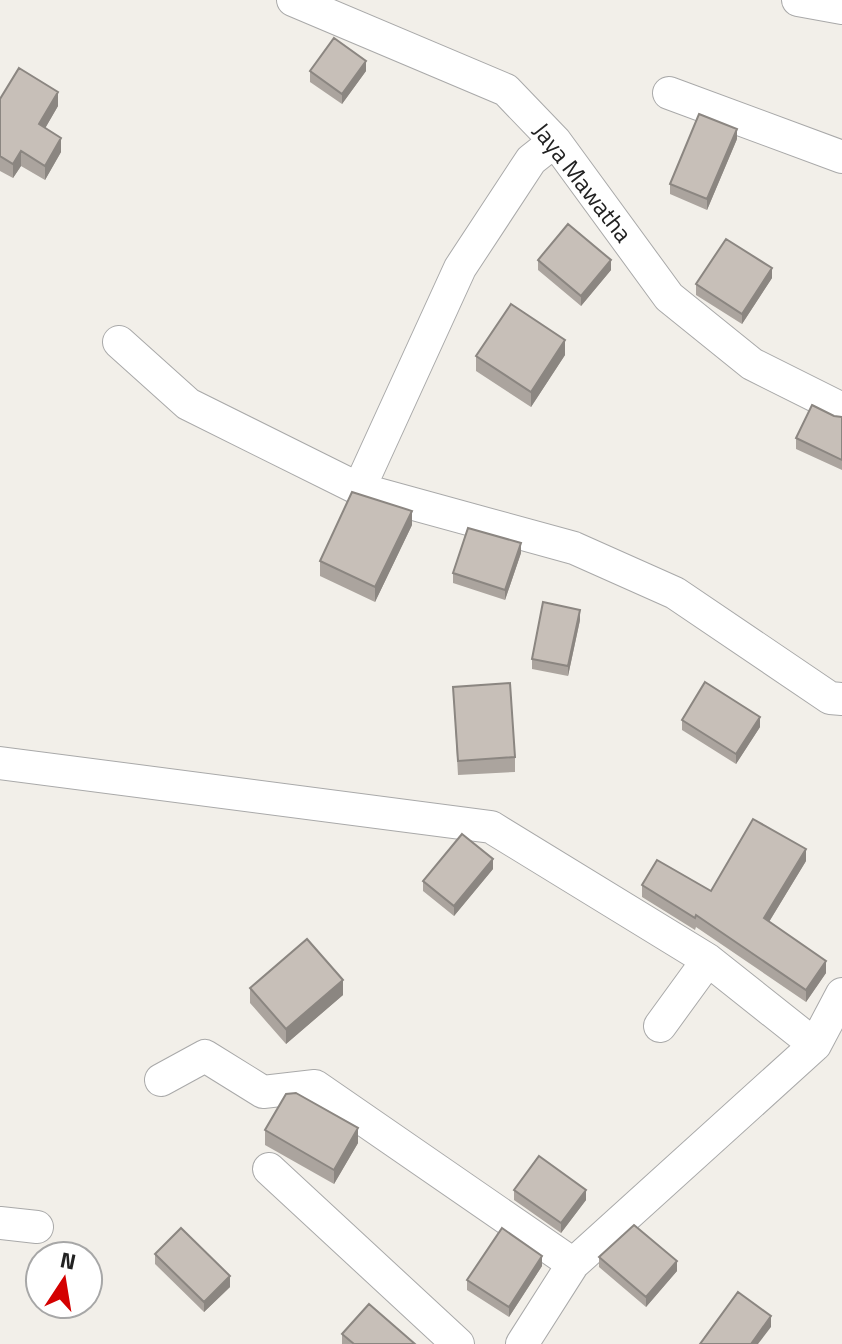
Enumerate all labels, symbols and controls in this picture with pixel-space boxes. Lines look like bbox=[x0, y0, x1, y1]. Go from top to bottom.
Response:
street label: Jaya Mawatha bbox=[525, 114, 641, 250]
north arrow bbox=[24, 1240, 104, 1320]
text: N bbox=[57, 1242, 79, 1279]

